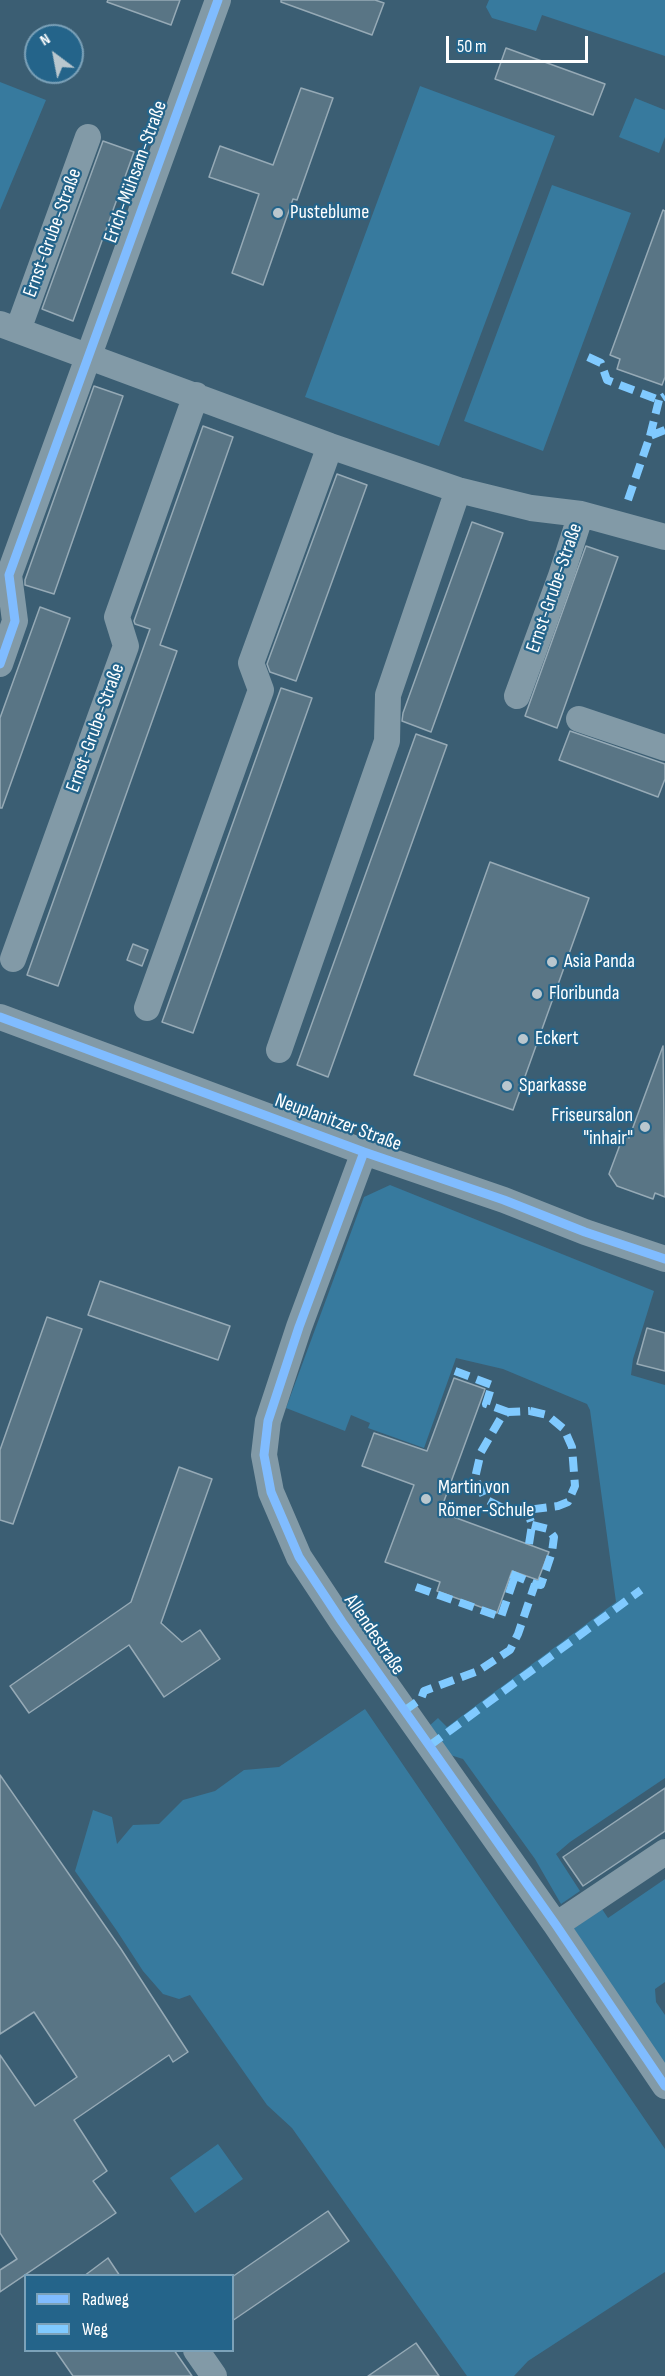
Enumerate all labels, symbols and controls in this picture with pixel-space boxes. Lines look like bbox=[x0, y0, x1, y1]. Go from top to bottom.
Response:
north arrow bbox=[24, 24, 84, 84]
scale bar bbox=[449, 24, 592, 62]
text: N bbox=[37, 30, 54, 50]
text: 50 m bbox=[457, 36, 487, 57]
street label: Erich-Mühsam-Straße bbox=[99, 98, 173, 246]
street label: Ernst-Grube-Straße bbox=[19, 165, 87, 301]
place label: Pusteblume bbox=[290, 201, 369, 225]
marker: Pusteblume bbox=[271, 206, 285, 220]
street label: Ernst-Grube-Straße bbox=[522, 520, 588, 656]
street label: Ernst-Grube-Straße bbox=[62, 660, 130, 796]
place label: Asia Panda bbox=[564, 950, 635, 974]
marker: Asia Panda bbox=[545, 955, 559, 969]
place label: Floribunda bbox=[549, 982, 619, 1006]
marker: Floribunda bbox=[530, 987, 544, 1001]
place label: Eckert bbox=[535, 1027, 579, 1051]
marker: Eckert bbox=[516, 1032, 530, 1046]
place label: Sparkasse bbox=[519, 1074, 587, 1098]
marker: Sparkasse bbox=[500, 1079, 514, 1093]
street label: Neuplanitzer Straße bbox=[271, 1089, 405, 1157]
place label: Friseursalon "inhair" bbox=[552, 1104, 633, 1151]
marker: Friseursalon "inhair" bbox=[638, 1120, 652, 1134]
place label: Martin von Römer-Schule bbox=[438, 1476, 534, 1523]
marker: Martin von Römer-Schule bbox=[419, 1492, 433, 1506]
street label: Allendestraße bbox=[338, 1590, 410, 1680]
legend bbox=[24, 2274, 234, 2352]
text: Radweg bbox=[82, 2289, 129, 2310]
text: Weg bbox=[82, 2319, 108, 2340]

